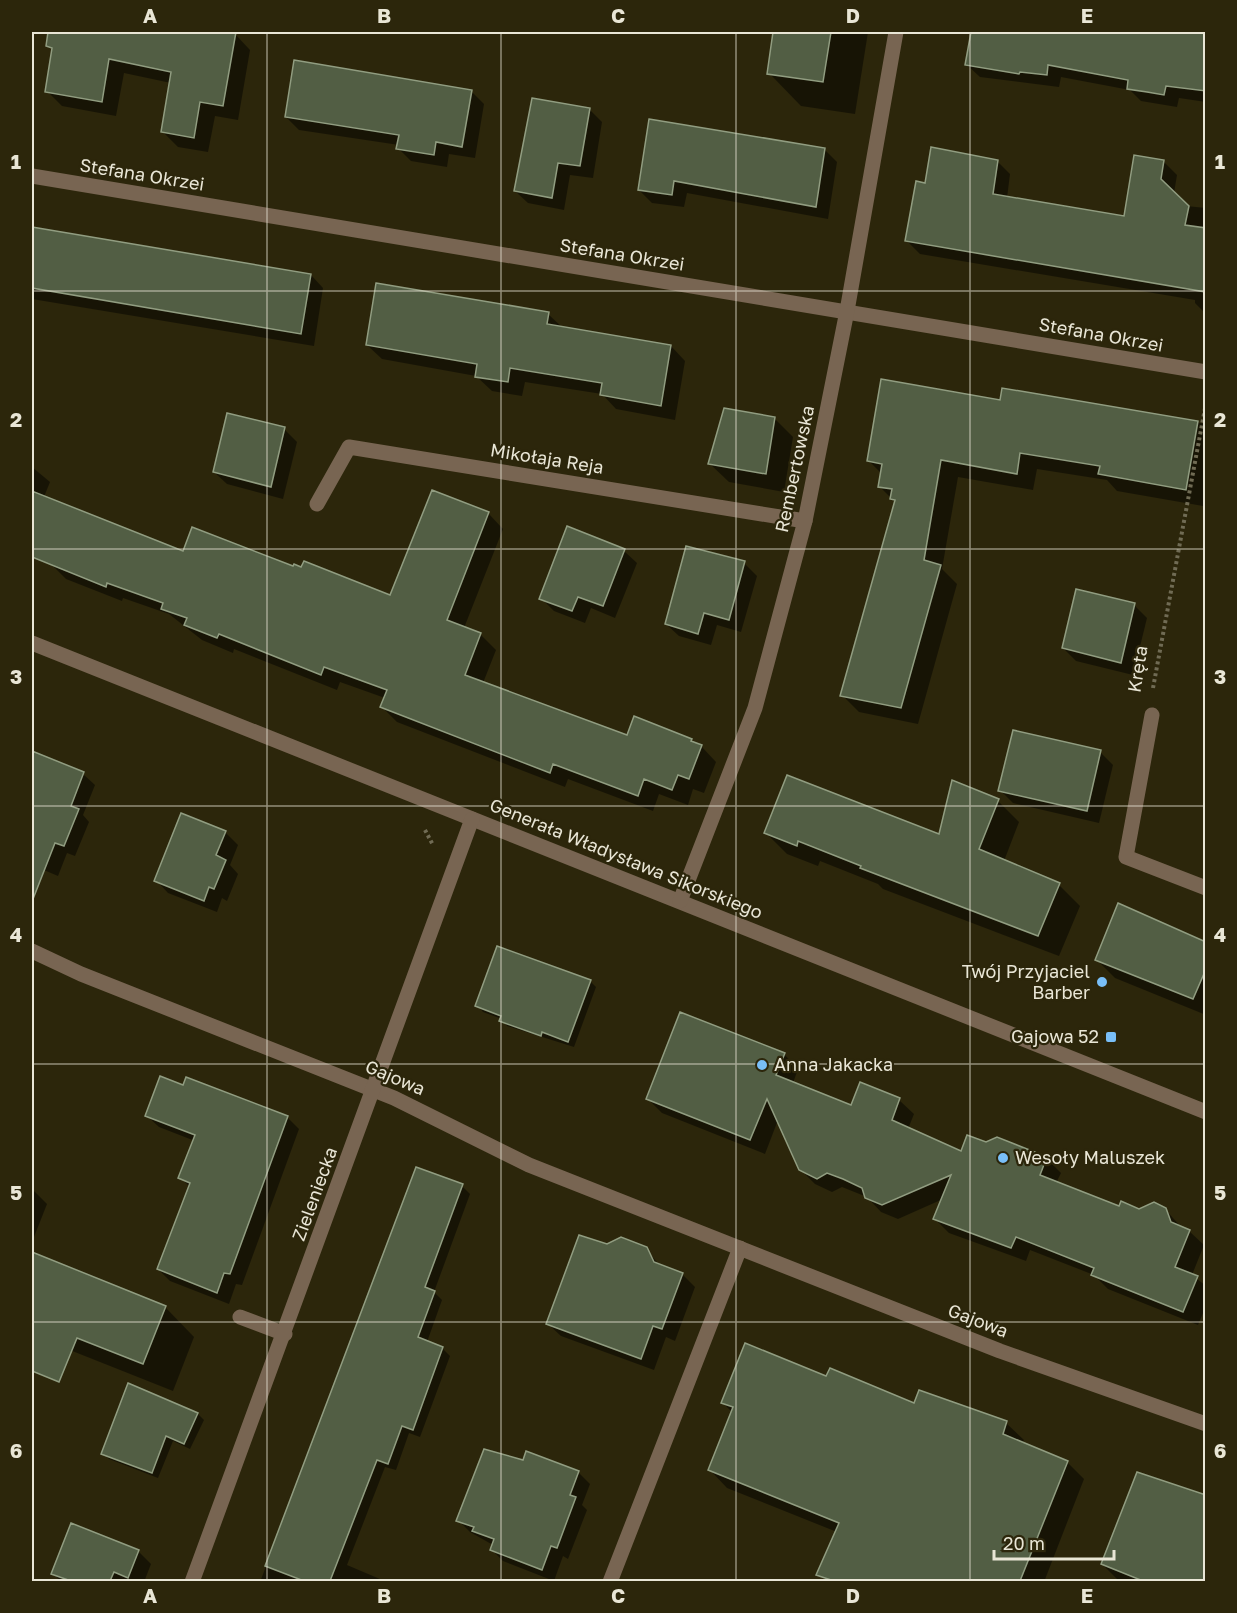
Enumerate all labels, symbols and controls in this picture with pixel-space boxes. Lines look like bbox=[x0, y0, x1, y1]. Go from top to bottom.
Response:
text: A bbox=[143, 3, 157, 27]
text: B bbox=[377, 3, 391, 27]
text: C bbox=[611, 3, 625, 27]
text: D bbox=[846, 3, 860, 27]
text: E bbox=[1081, 3, 1093, 27]
text: 1 bbox=[11, 149, 21, 173]
text: 1 bbox=[1215, 149, 1225, 173]
street label: Stefana Okrzei bbox=[78, 153, 206, 195]
street label: Stefana Okrzei bbox=[558, 233, 686, 275]
street label: Stefana Okrzei bbox=[1037, 312, 1165, 356]
street label: Rembertowska bbox=[770, 403, 818, 534]
text: 2 bbox=[10, 407, 22, 431]
text: 2 bbox=[1214, 407, 1226, 431]
street label: Mikołaja Reja bbox=[489, 438, 605, 478]
street label: Kręta bbox=[1122, 644, 1152, 694]
text: 3 bbox=[10, 664, 22, 688]
text: 3 bbox=[1214, 664, 1226, 688]
street label: Generała Władysława Sikorskiego bbox=[487, 793, 766, 923]
text: 4 bbox=[10, 922, 22, 946]
text: 4 bbox=[1214, 922, 1226, 946]
place label: Twój Przyjaciel Barber bbox=[962, 960, 1090, 1003]
marker: Twój Przyjaciel Barber bbox=[1095, 975, 1109, 989]
place label: Gajowa 52 bbox=[1011, 1025, 1099, 1047]
marker: Gajowa 52 bbox=[1104, 1030, 1118, 1044]
place label: Anna Jakacka bbox=[774, 1053, 893, 1075]
street label: Gajowa bbox=[362, 1055, 429, 1099]
marker: Anna Jakacka bbox=[755, 1058, 769, 1072]
street label: Zieleniecka bbox=[287, 1144, 341, 1244]
place label: Wesoły Maluszek bbox=[1015, 1146, 1165, 1168]
marker: Wesoły Maluszek bbox=[996, 1151, 1010, 1165]
text: 5 bbox=[10, 1180, 22, 1204]
text: 5 bbox=[1214, 1180, 1226, 1204]
street label: Gajowa bbox=[945, 1299, 1012, 1342]
text: 6 bbox=[10, 1438, 22, 1462]
text: 6 bbox=[1214, 1438, 1226, 1462]
scale bar bbox=[994, 1523, 1114, 1561]
text: 20 m bbox=[1003, 1532, 1045, 1554]
text: A bbox=[143, 1583, 157, 1607]
text: B bbox=[377, 1583, 391, 1607]
text: C bbox=[611, 1583, 625, 1607]
text: D bbox=[846, 1583, 860, 1607]
text: E bbox=[1081, 1583, 1093, 1607]

